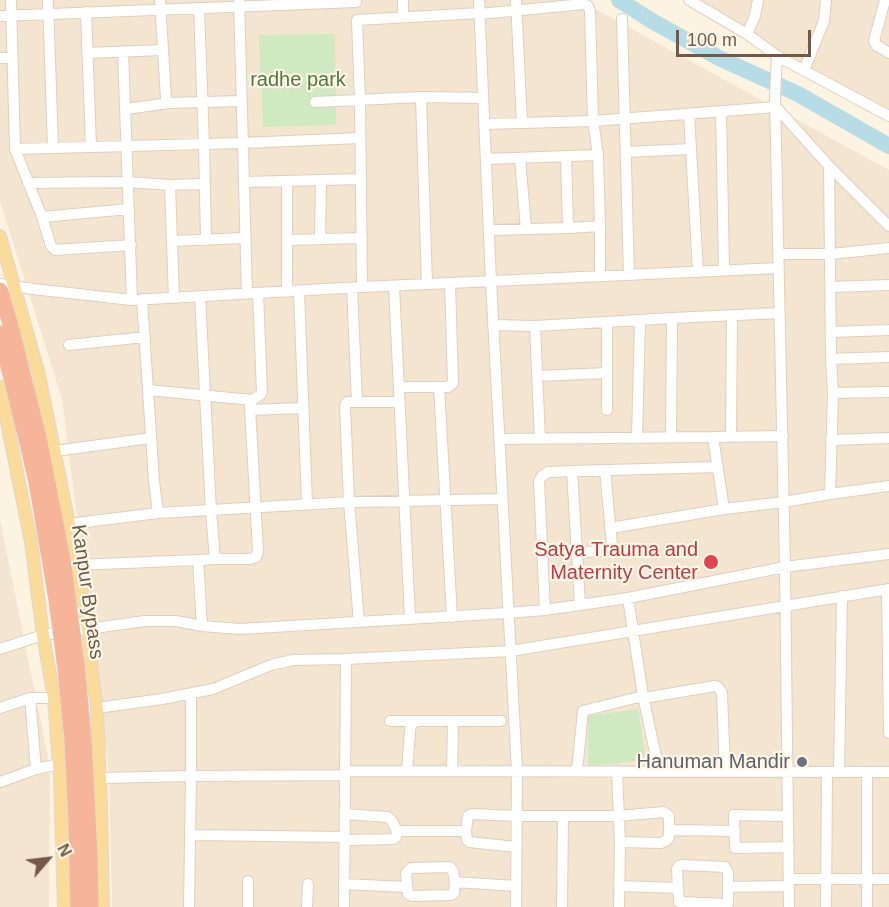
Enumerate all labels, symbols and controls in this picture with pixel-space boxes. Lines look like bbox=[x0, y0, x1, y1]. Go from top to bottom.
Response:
scale bar bbox=[679, 18, 814, 56]
text: 100 m bbox=[687, 30, 737, 50]
park label: radhe park bbox=[250, 68, 346, 92]
street label: Kanpur Bypass bbox=[66, 523, 108, 661]
place label: Satya Trauma and Maternity Center bbox=[534, 538, 698, 585]
marker: Satya Trauma and Maternity Center bbox=[702, 553, 720, 571]
place label: Hanuman Mandir bbox=[637, 750, 790, 774]
marker: Hanuman Mandir bbox=[795, 755, 809, 769]
north arrow bbox=[18, 829, 78, 889]
text: N bbox=[54, 841, 75, 859]

